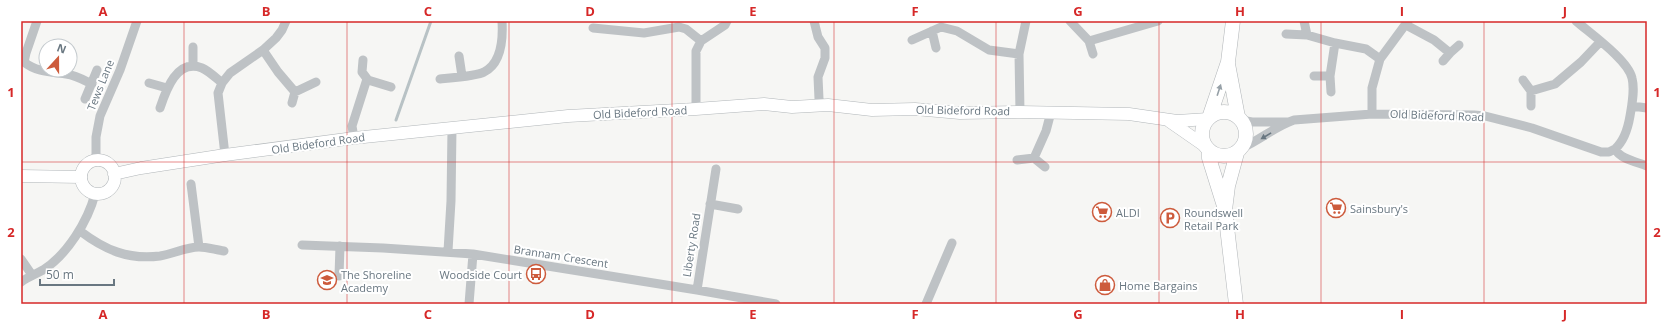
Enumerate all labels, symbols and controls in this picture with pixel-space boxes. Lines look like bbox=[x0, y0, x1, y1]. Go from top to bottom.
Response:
text: A bbox=[99, 2, 108, 20]
text: B bbox=[262, 2, 271, 20]
text: C bbox=[424, 2, 432, 20]
text: D bbox=[585, 2, 595, 20]
text: E bbox=[749, 2, 757, 20]
text: F bbox=[911, 2, 919, 20]
text: G bbox=[1073, 2, 1083, 20]
text: H bbox=[1235, 2, 1245, 20]
text: I bbox=[1400, 2, 1404, 20]
text: J bbox=[1562, 2, 1567, 20]
north arrow bbox=[38, 38, 78, 78]
text: N bbox=[55, 40, 69, 57]
street label: Tews Lane bbox=[83, 57, 117, 113]
text: 1 bbox=[7, 83, 15, 101]
text: 1 bbox=[1653, 83, 1661, 101]
one-way arrow bbox=[1216, 84, 1222, 96]
street label: Old Bideford Road bbox=[592, 102, 688, 122]
street label: Old Bideford Road bbox=[916, 102, 1010, 118]
street label: Old Bideford Road bbox=[1390, 106, 1484, 124]
street label: Old Bideford Road bbox=[270, 129, 366, 157]
one-way arrow bbox=[1260, 132, 1272, 139]
supermarket icon: Sainsbury's bbox=[1325, 197, 1347, 219]
supermarket icon: ALDI bbox=[1091, 201, 1113, 223]
place label: Sainsbury's bbox=[1350, 201, 1408, 216]
place label: ALDI bbox=[1116, 205, 1140, 220]
place label: Roundswell Retail Park bbox=[1184, 205, 1243, 233]
parking icon: Roundswell Retail Park bbox=[1159, 207, 1181, 229]
street label: Liberty Road bbox=[679, 212, 703, 278]
text: 2 bbox=[7, 223, 15, 241]
text: 2 bbox=[1653, 223, 1661, 241]
street label: Brannam Crescent bbox=[513, 241, 609, 271]
scale bar bbox=[40, 261, 114, 287]
bus stop icon: Woodside Court bbox=[525, 263, 547, 285]
text: 50 m bbox=[46, 266, 74, 283]
place label: The Shoreline Academy bbox=[341, 267, 411, 295]
place label: Woodside Court bbox=[439, 267, 522, 282]
school or university icon: The Shoreline Academy bbox=[316, 269, 338, 291]
shop icon: Home Bargains bbox=[1094, 274, 1116, 296]
place label: Home Bargains bbox=[1119, 278, 1198, 293]
text: A bbox=[99, 305, 108, 323]
text: B bbox=[262, 305, 271, 323]
text: C bbox=[424, 305, 432, 323]
text: D bbox=[585, 305, 595, 323]
text: E bbox=[749, 305, 757, 323]
text: F bbox=[911, 305, 919, 323]
text: G bbox=[1073, 305, 1083, 323]
text: H bbox=[1235, 305, 1245, 323]
text: I bbox=[1400, 305, 1404, 323]
text: J bbox=[1562, 305, 1567, 323]

